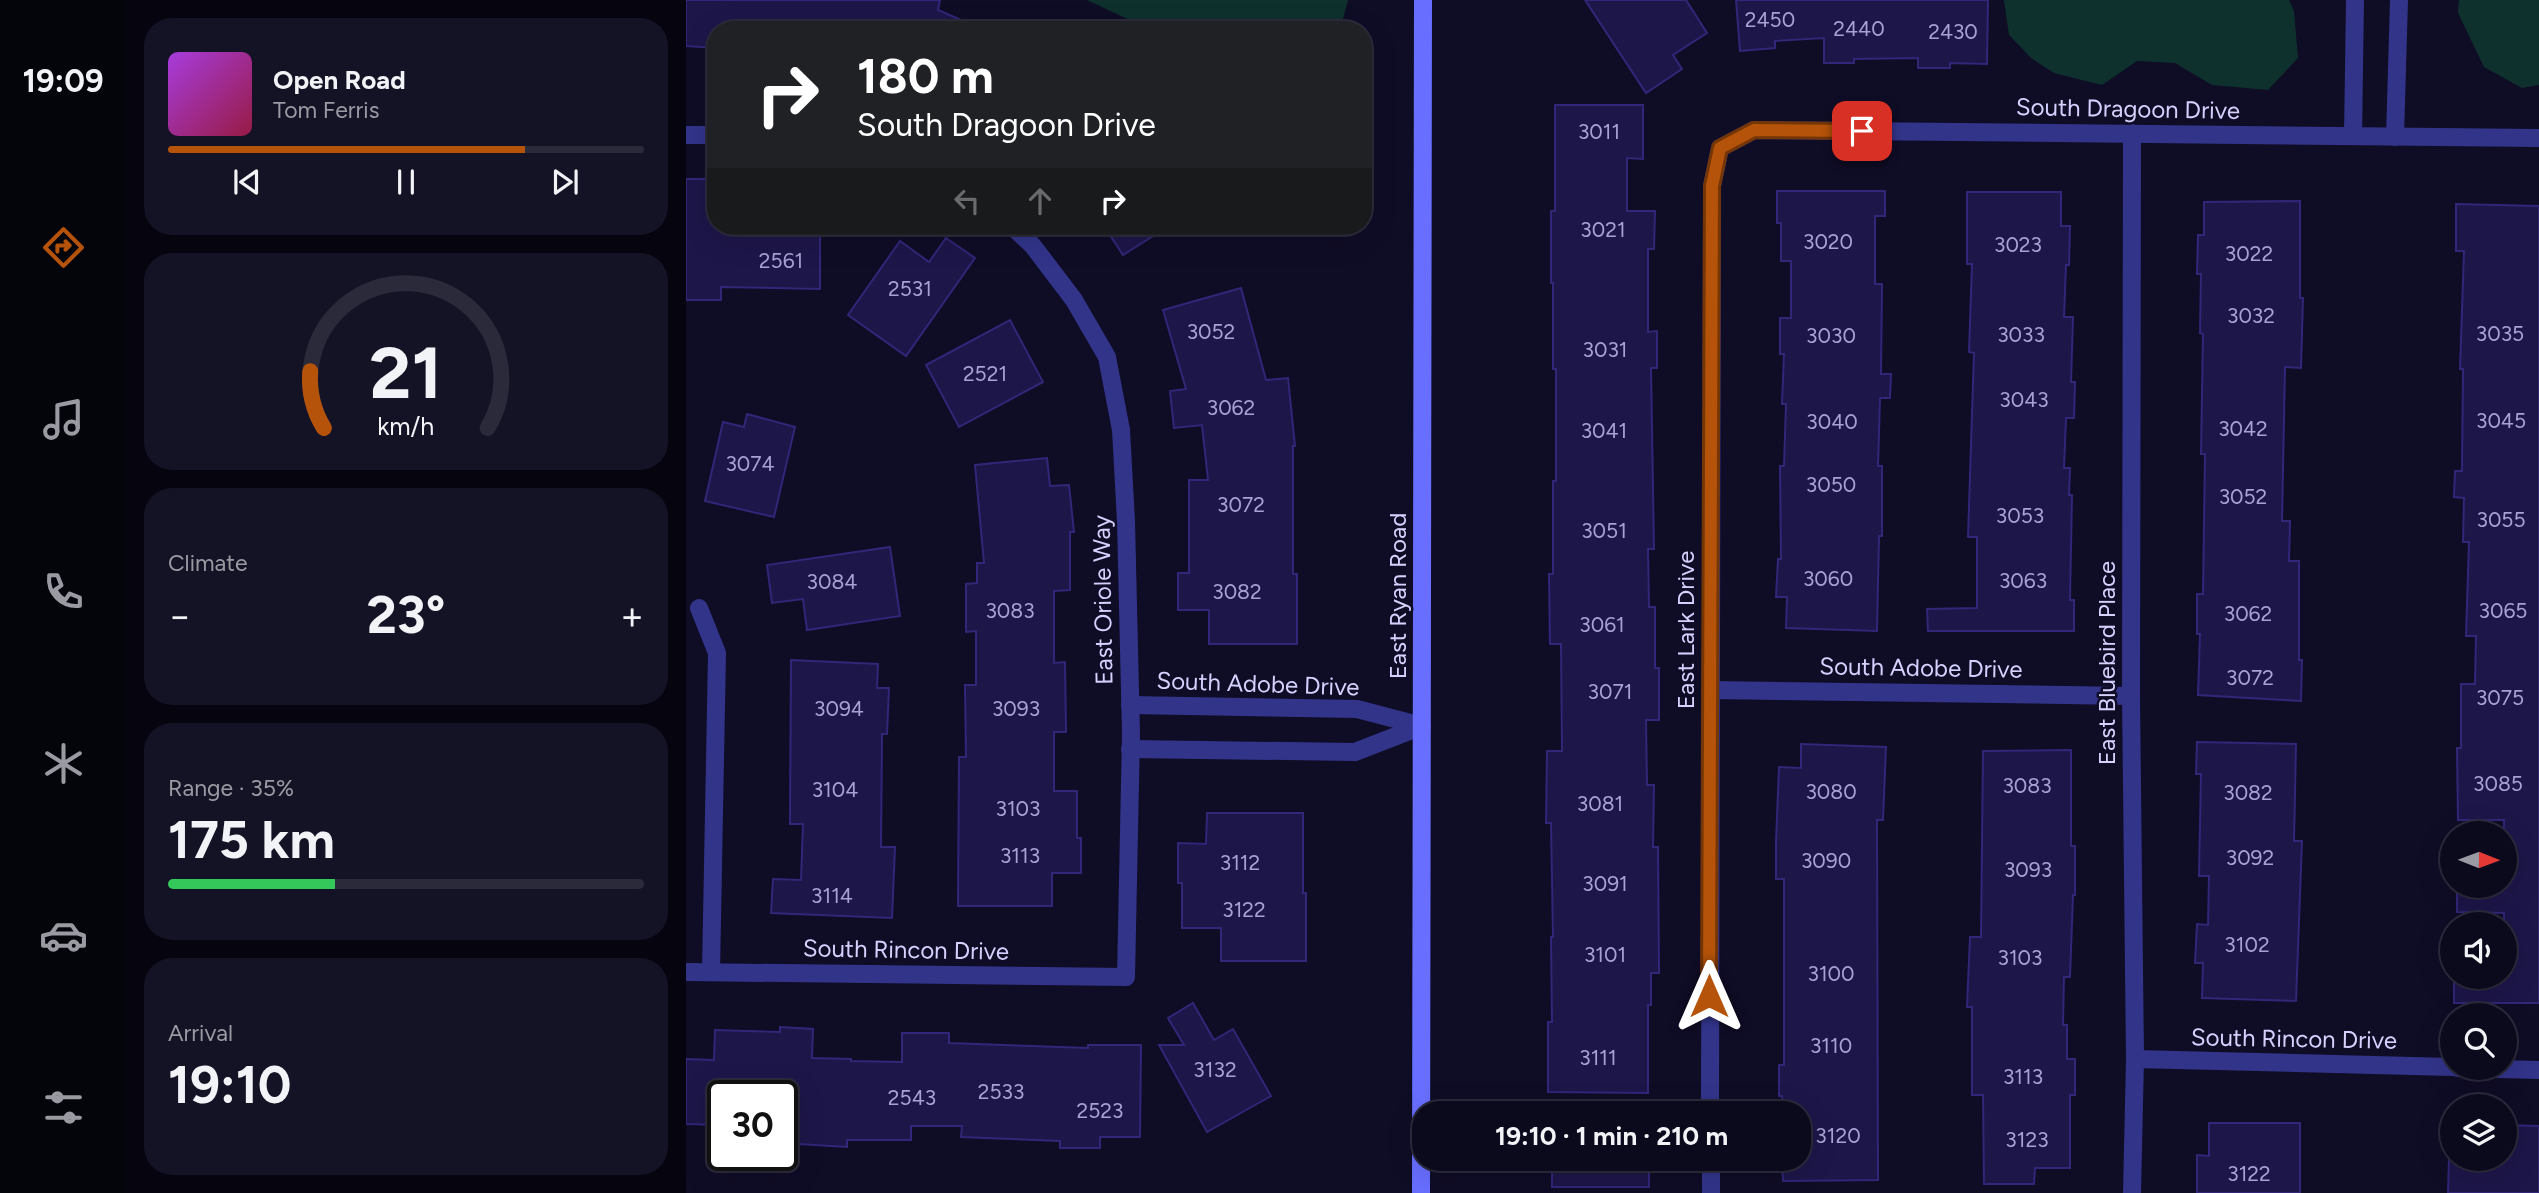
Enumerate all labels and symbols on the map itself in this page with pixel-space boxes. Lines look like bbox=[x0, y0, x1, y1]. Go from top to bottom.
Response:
house number: 2450 bbox=[1745, 7, 1795, 32]
house number: 2440 bbox=[1833, 16, 1885, 41]
house number: 2430 bbox=[1928, 19, 1978, 44]
street label: South Dragoon Drive bbox=[2016, 92, 2240, 125]
pin bbox=[1832, 101, 1892, 161]
house number: 3011 bbox=[1578, 119, 1620, 144]
house number: 3021 bbox=[1580, 217, 1626, 242]
house number: 3020 bbox=[1803, 229, 1853, 254]
house number: 3023 bbox=[1994, 232, 2042, 257]
house number: 3022 bbox=[2225, 241, 2273, 266]
house number: 2561 bbox=[759, 248, 803, 273]
house number: 2531 bbox=[888, 276, 932, 301]
house number: 3032 bbox=[2227, 303, 2275, 328]
house number: 3052 bbox=[1187, 319, 1235, 344]
house number: 3035 bbox=[2476, 321, 2524, 346]
house number: 3033 bbox=[1997, 322, 2045, 347]
house number: 3030 bbox=[1806, 323, 1856, 348]
house number: 3031 bbox=[1583, 337, 1627, 362]
house number: 2521 bbox=[963, 361, 1007, 386]
house number: 3043 bbox=[1999, 387, 2049, 412]
house number: 3062 bbox=[1207, 395, 1255, 420]
house number: 3045 bbox=[2476, 408, 2526, 433]
house number: 3040 bbox=[1806, 409, 1858, 434]
house number: 3042 bbox=[2218, 416, 2268, 441]
house number: 3041 bbox=[1581, 418, 1627, 443]
house number: 3074 bbox=[725, 451, 775, 476]
house number: 3050 bbox=[1806, 472, 1856, 497]
house number: 3052 bbox=[2219, 484, 2267, 509]
house number: 3072 bbox=[1217, 492, 1265, 517]
house number: 3053 bbox=[1996, 503, 2044, 528]
house number: 3055 bbox=[2476, 507, 2526, 532]
street label: East Ryan Road bbox=[1383, 513, 1412, 679]
street label: East Oriole Way bbox=[1087, 514, 1118, 685]
house number: 3051 bbox=[1581, 518, 1627, 543]
street label: East Lark Drive bbox=[1671, 551, 1700, 709]
street label: East Bluebird Place bbox=[2092, 561, 2121, 765]
house number: 3060 bbox=[1803, 566, 1853, 591]
house number: 3063 bbox=[1999, 568, 2047, 593]
house number: 3084 bbox=[807, 569, 857, 594]
house number: 3082 bbox=[1212, 579, 1262, 604]
house number: 3083 bbox=[985, 598, 1035, 623]
house number: 3065 bbox=[2479, 598, 2527, 623]
house number: 3062 bbox=[2224, 601, 2272, 626]
house number: 3061 bbox=[1579, 612, 1625, 637]
street label: South Adobe Drive bbox=[1819, 651, 2023, 684]
street label: South Adobe Drive bbox=[1156, 665, 1360, 702]
house number: 3072 bbox=[2226, 665, 2274, 690]
house number: 3071 bbox=[1588, 679, 1632, 704]
house number: 3075 bbox=[2476, 685, 2524, 710]
house number: 3094 bbox=[814, 696, 864, 721]
house number: 3093 bbox=[992, 696, 1040, 721]
house number: 3085 bbox=[2473, 771, 2523, 796]
house number: 3083 bbox=[2002, 773, 2052, 798]
house number: 3104 bbox=[812, 777, 858, 802]
house number: 3080 bbox=[1805, 779, 1857, 804]
house number: 3082 bbox=[2223, 780, 2273, 805]
house number: 3081 bbox=[1577, 791, 1623, 816]
house number: 3103 bbox=[996, 796, 1040, 821]
north arrow bbox=[2440, 821, 2516, 898]
house number: 3113 bbox=[1000, 843, 1040, 868]
house number: 3092 bbox=[2226, 845, 2274, 870]
house number: 3090 bbox=[1801, 848, 1851, 873]
house number: 3112 bbox=[1220, 850, 1260, 875]
house number: 3093 bbox=[2004, 857, 2052, 882]
house number: 3091 bbox=[1582, 871, 1628, 896]
house number: 3114 bbox=[811, 883, 853, 908]
house number: 3122 bbox=[1222, 897, 1266, 922]
house number: 3102 bbox=[2224, 932, 2270, 957]
street label: South Rincon Drive bbox=[803, 933, 1009, 966]
house number: 3101 bbox=[1584, 942, 1626, 967]
house number: 3103 bbox=[1998, 945, 2042, 970]
position arrow bbox=[1672, 959, 1746, 1033]
house number: 3100 bbox=[1807, 961, 1855, 986]
street label: South Rincon Drive bbox=[2191, 1022, 2397, 1055]
house number: 3110 bbox=[1810, 1033, 1852, 1058]
house number: 3111 bbox=[1579, 1045, 1617, 1070]
house number: 3132 bbox=[1193, 1057, 1237, 1082]
house number: 3113 bbox=[2003, 1064, 2043, 1089]
house number: 2533 bbox=[978, 1079, 1024, 1104]
speed limit sign: 30 bbox=[707, 1080, 798, 1171]
house number: 2543 bbox=[888, 1085, 936, 1110]
house number: 2523 bbox=[1077, 1098, 1123, 1123]
house number: 3120 bbox=[1815, 1123, 1861, 1148]
house number: 3123 bbox=[2005, 1127, 2049, 1152]
house number: 3122 bbox=[2227, 1161, 2271, 1186]

